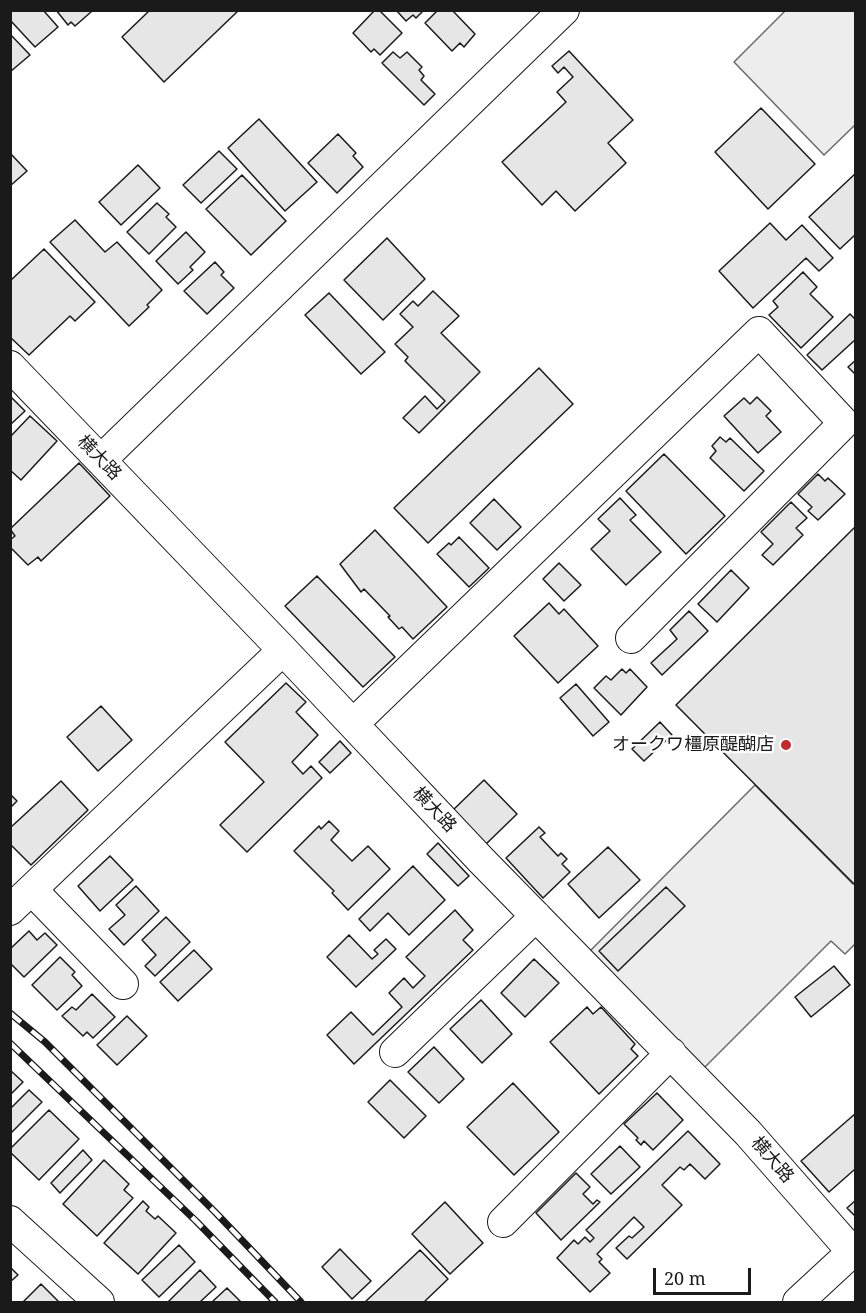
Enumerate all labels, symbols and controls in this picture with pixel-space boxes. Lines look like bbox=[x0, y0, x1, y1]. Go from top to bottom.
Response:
street label: 横大路 bbox=[72, 431, 126, 485]
place label: オークワ橿原醍醐店 bbox=[612, 734, 774, 756]
marker: オークワ橿原醍醐店 bbox=[779, 738, 793, 752]
street label: 横大路 bbox=[408, 783, 460, 837]
street label: 横大路 bbox=[746, 1133, 798, 1187]
scale bar bbox=[656, 1256, 754, 1294]
text: 20 m bbox=[664, 1266, 706, 1290]

